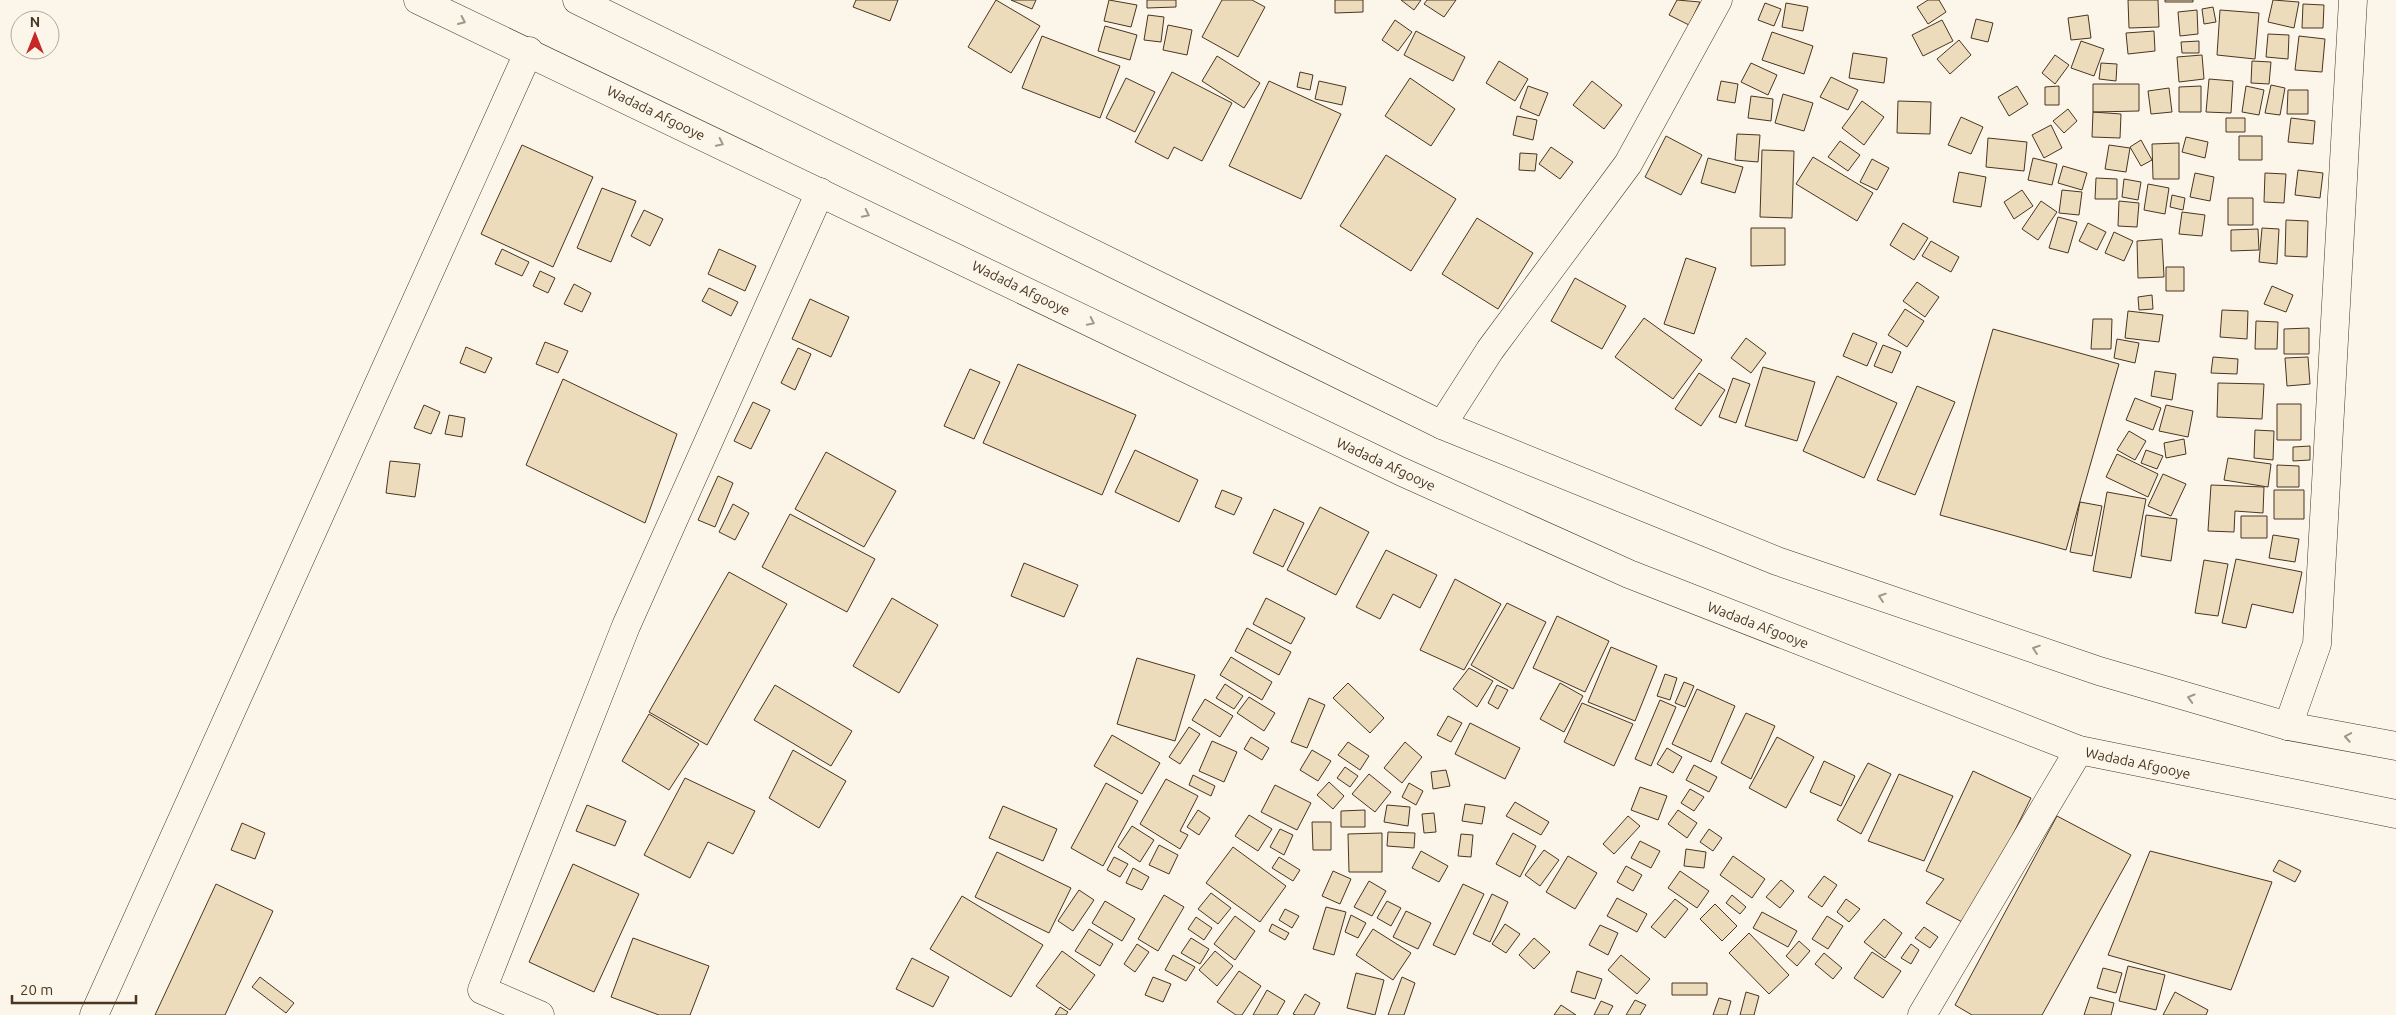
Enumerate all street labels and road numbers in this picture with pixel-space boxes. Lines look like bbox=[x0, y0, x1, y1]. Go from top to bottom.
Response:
street label: Wadada Afgooye bbox=[604, 82, 708, 144]
street label: Wadada Afgooye bbox=[969, 257, 1073, 319]
street label: Wadada Afgooye bbox=[1334, 434, 1438, 494]
street label: Wadada Afgooye bbox=[1705, 598, 1811, 652]
street label: Wadada Afgooye bbox=[2084, 744, 2192, 782]

